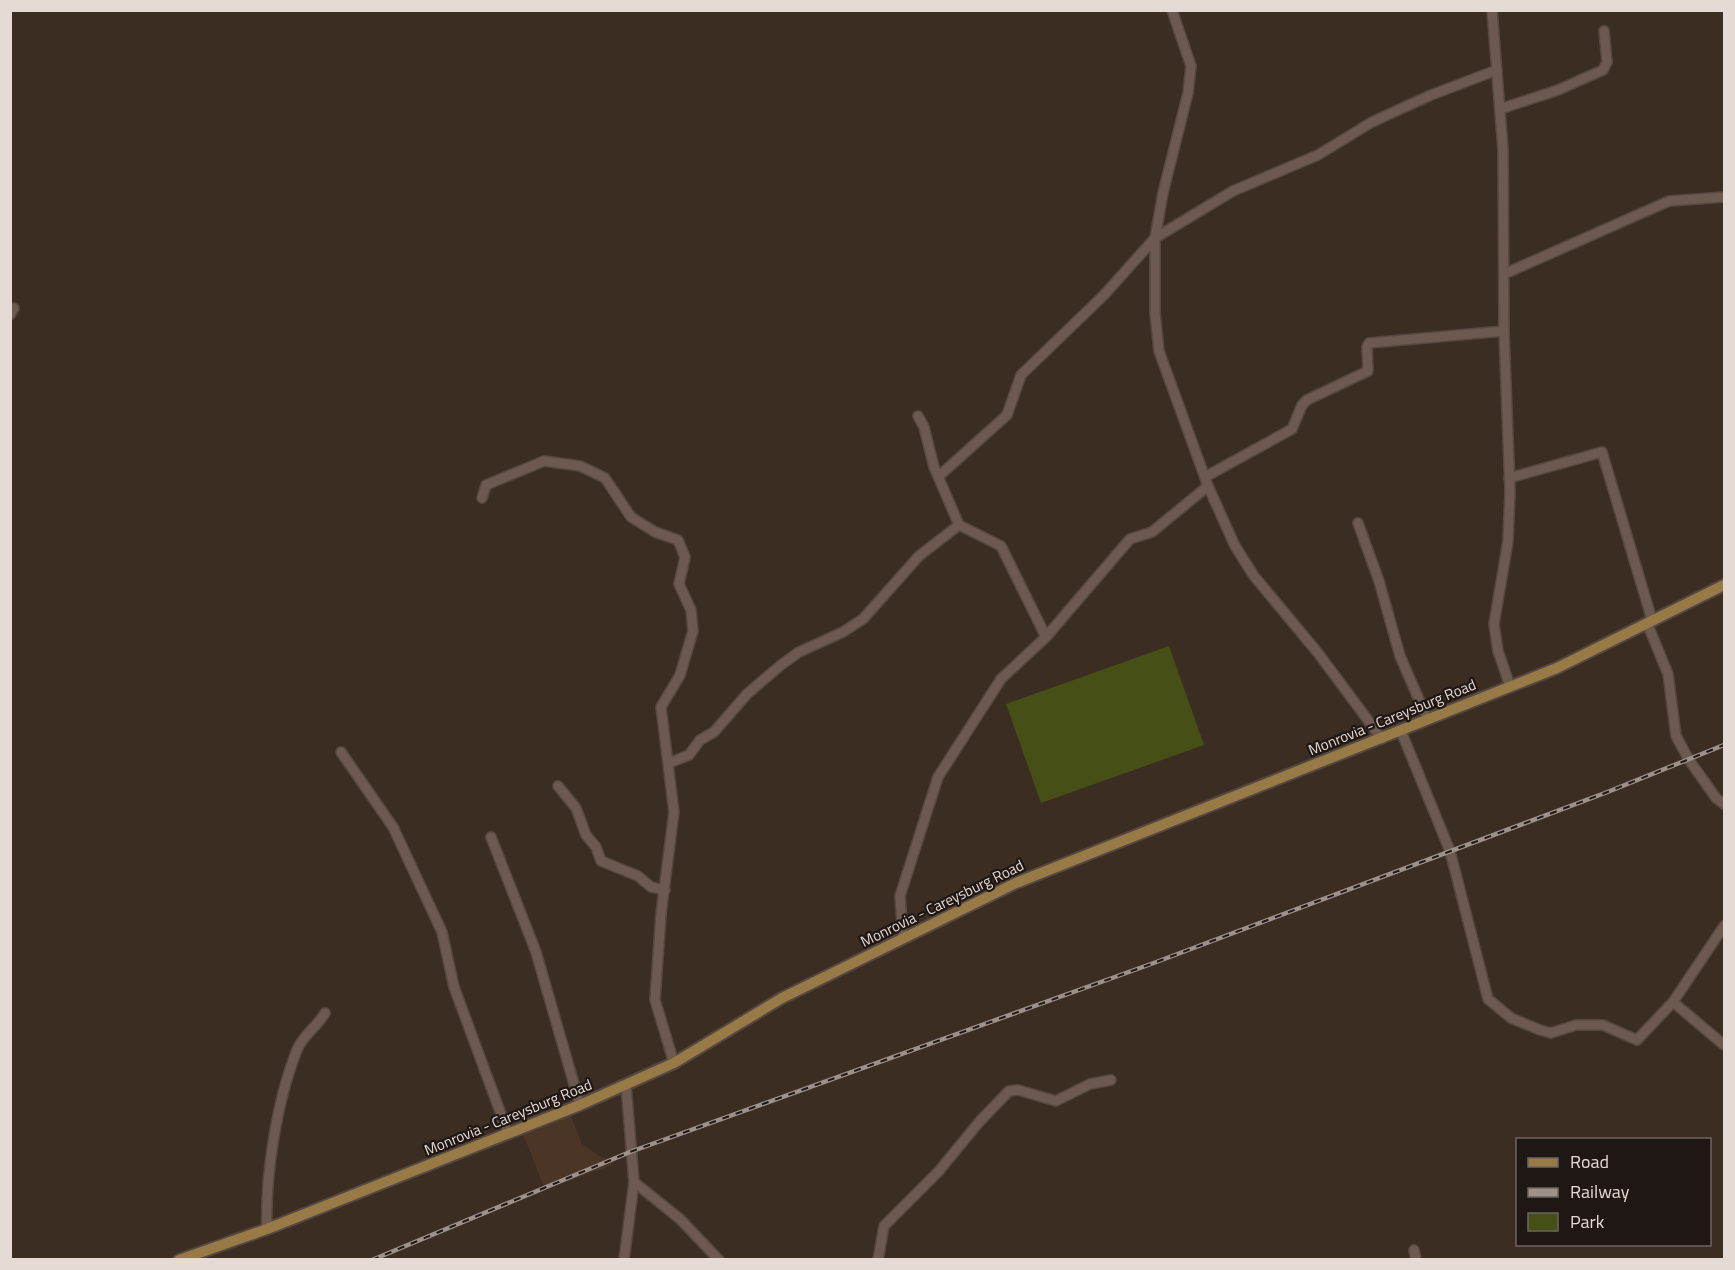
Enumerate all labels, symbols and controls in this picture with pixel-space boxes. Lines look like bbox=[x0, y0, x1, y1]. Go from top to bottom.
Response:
street label: Monrovia - Careysburg Road bbox=[1305, 673, 1479, 761]
street label: Monrovia - Careysburg Road bbox=[856, 853, 1028, 953]
street label: Monrovia - Careysburg Road bbox=[421, 1073, 595, 1161]
legend bbox=[1516, 1138, 1711, 1246]
text: Road bbox=[1570, 1148, 1609, 1175]
text: Railway bbox=[1570, 1178, 1630, 1205]
text: Park bbox=[1570, 1208, 1605, 1235]

